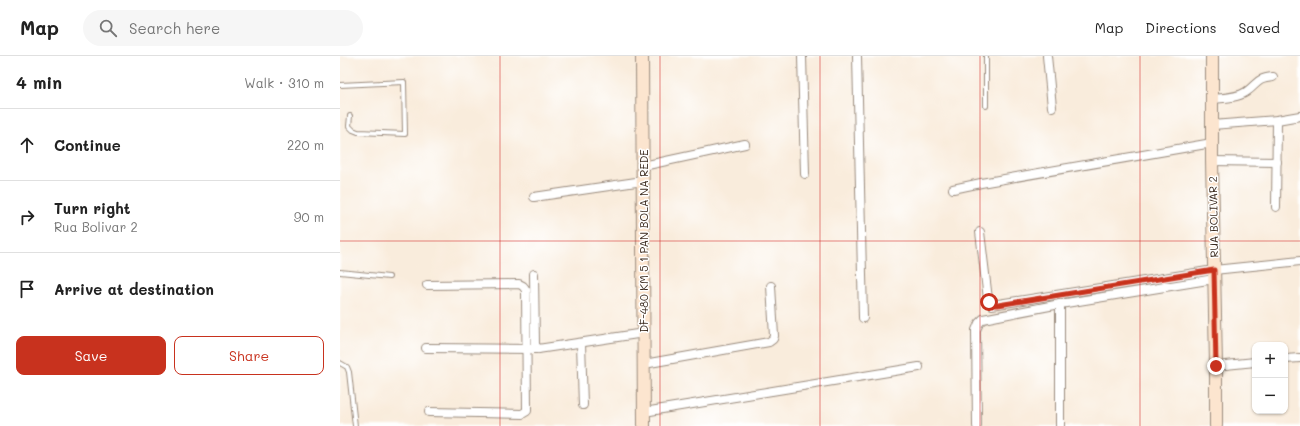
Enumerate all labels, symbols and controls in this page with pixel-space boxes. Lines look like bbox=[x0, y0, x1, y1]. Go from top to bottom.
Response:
search box bbox=[83, 10, 363, 46]
text: Map bbox=[20, 15, 59, 40]
icon: search bbox=[97, 17, 119, 39]
text: Search here bbox=[129, 18, 220, 38]
text: Map bbox=[1095, 18, 1123, 37]
text: Directions bbox=[1145, 18, 1216, 37]
text: Saved bbox=[1238, 18, 1280, 37]
text: 4 min bbox=[16, 71, 62, 93]
text: Walk · 310 m bbox=[244, 74, 324, 91]
icon: ahead bbox=[16, 134, 38, 156]
text: Continue bbox=[54, 135, 121, 155]
text: 220 m bbox=[287, 136, 324, 153]
street label: DF-480 KM 5 1 PAN BOLA NA REDE bbox=[636, 149, 651, 333]
street label: RUA BOLIVAR 2 bbox=[1205, 176, 1221, 258]
text: Turn right bbox=[54, 198, 131, 218]
icon: right bbox=[16, 206, 38, 228]
text: 90 m bbox=[294, 208, 324, 225]
text: Rua Bolivar 2 bbox=[54, 218, 138, 235]
icon: arrive bbox=[16, 278, 38, 300]
text: Arrive at destination bbox=[54, 279, 214, 299]
route start bbox=[980, 293, 998, 311]
button: Save bbox=[16, 336, 166, 375]
button: Share bbox=[174, 336, 324, 375]
map controls bbox=[1252, 342, 1288, 414]
button: + bbox=[1252, 342, 1288, 378]
route end bbox=[1207, 357, 1225, 375]
button: − bbox=[1252, 378, 1288, 414]

